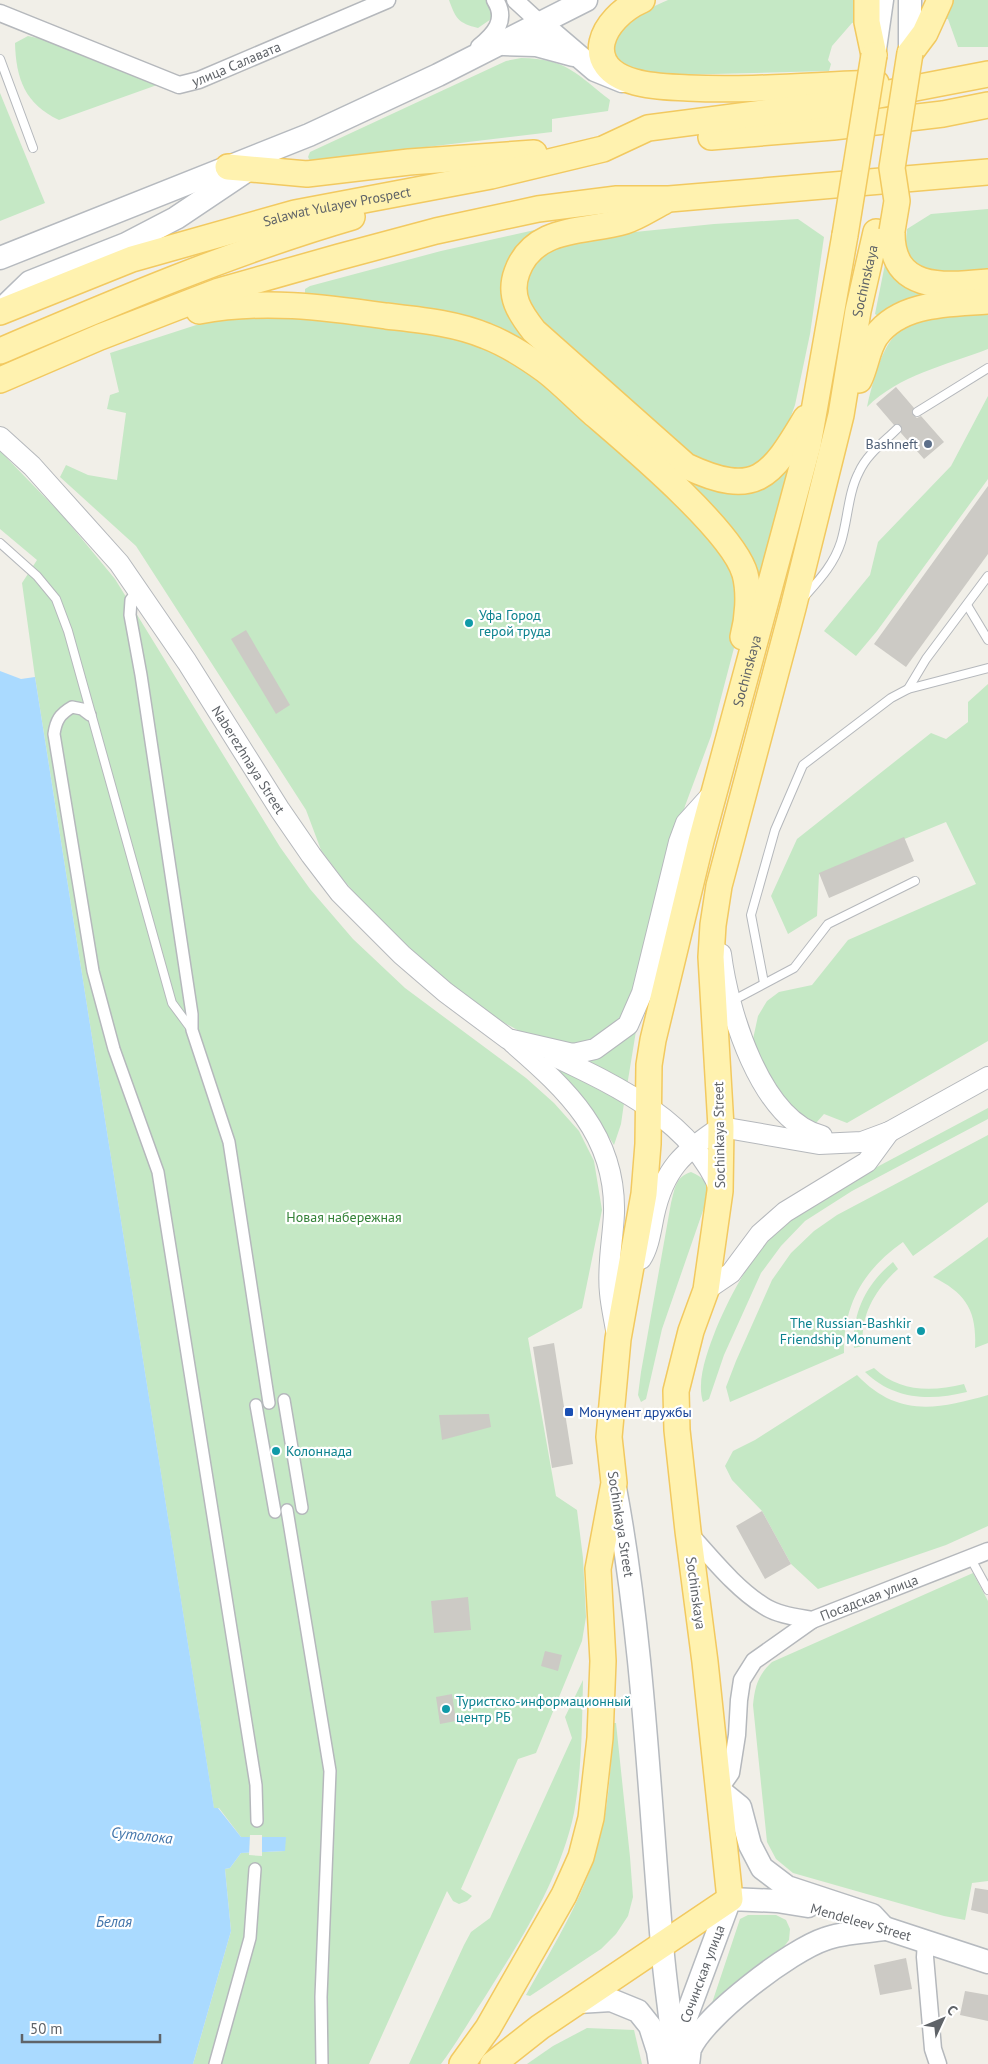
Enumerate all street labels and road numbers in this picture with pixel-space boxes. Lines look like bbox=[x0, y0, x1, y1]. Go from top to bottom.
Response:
street label: улица Салавата bbox=[190, 37, 283, 90]
street label: Salawat Yulayev Prospect bbox=[261, 182, 413, 231]
street label: Sochinskaya bbox=[848, 243, 882, 318]
street label: Sochinskaya bbox=[729, 633, 765, 709]
street label: Naberezhnaya Street bbox=[208, 702, 289, 818]
street label: Sochinkaya Street bbox=[709, 1081, 729, 1189]
street label: Sochinkaya Street bbox=[604, 1470, 638, 1578]
street label: Sochinskaya bbox=[682, 1555, 710, 1631]
street label: Посадская улица bbox=[817, 1570, 921, 1625]
street label: Mendeleev Street bbox=[808, 1899, 914, 1945]
street label: Сочинская улица bbox=[676, 1922, 729, 2025]

